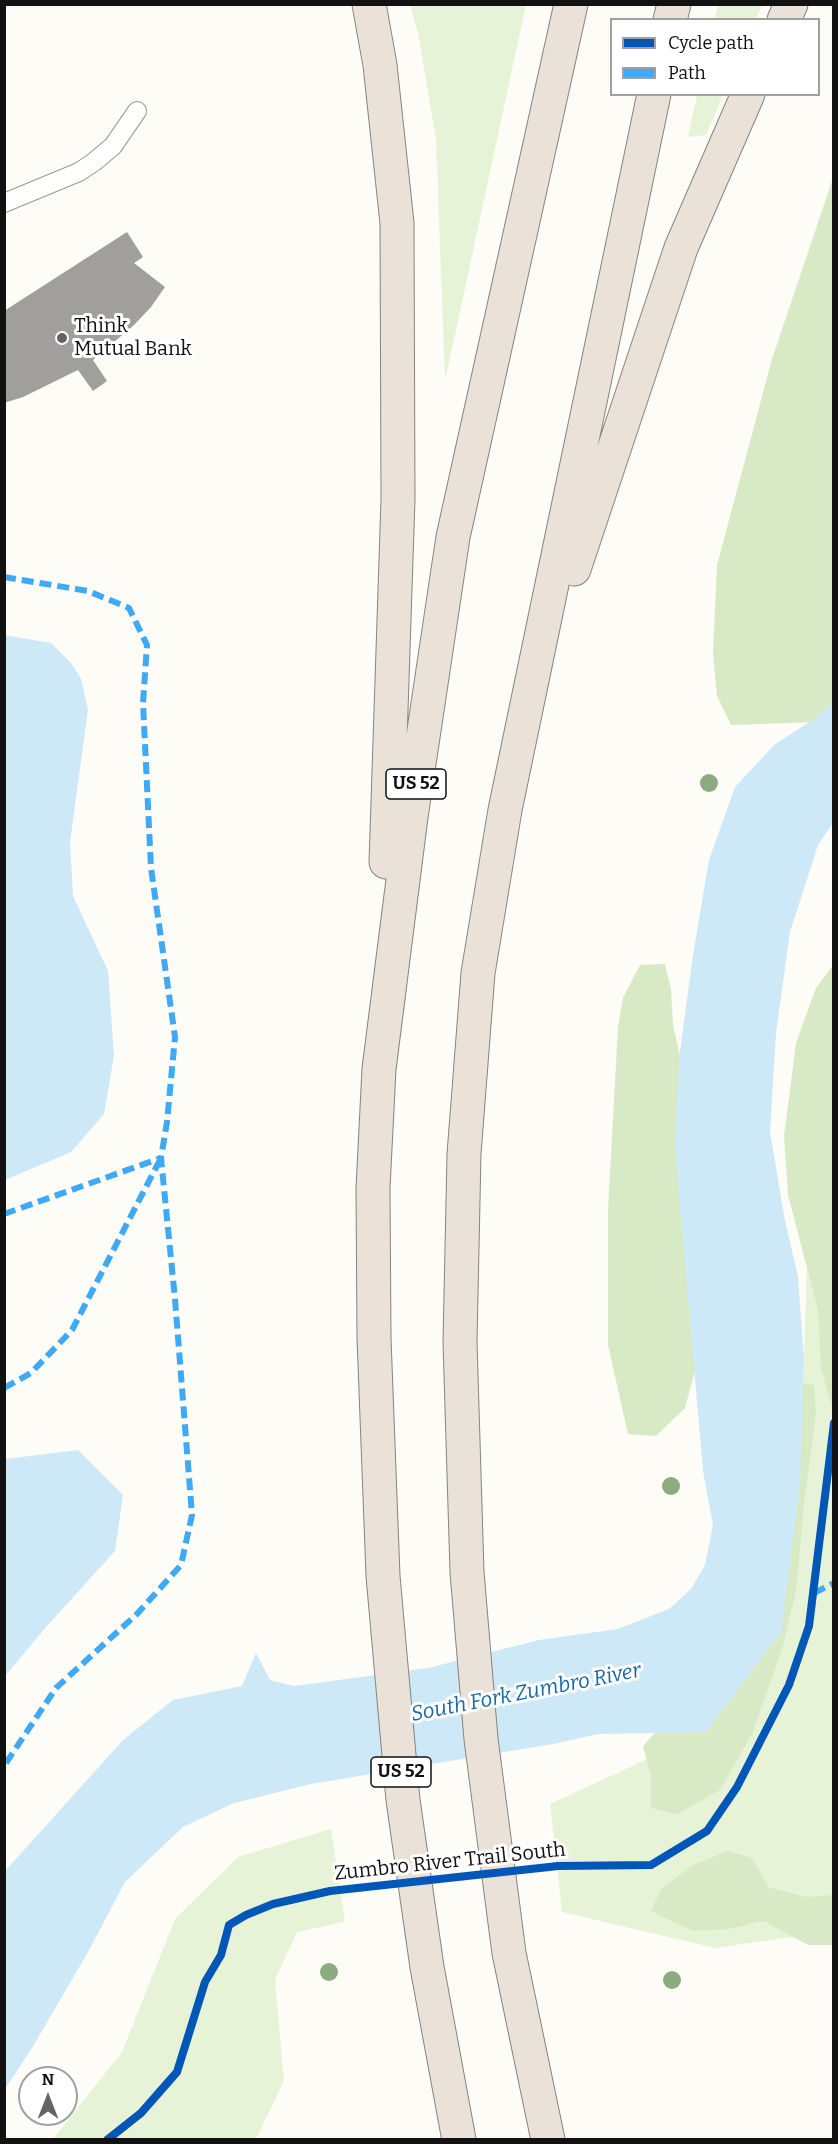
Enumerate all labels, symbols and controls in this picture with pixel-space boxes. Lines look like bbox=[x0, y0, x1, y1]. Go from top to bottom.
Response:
legend bbox=[610, 18, 820, 96]
text: Cycle path bbox=[668, 32, 754, 54]
text: Path bbox=[668, 62, 706, 84]
place label: Think Mutual Bank bbox=[74, 314, 192, 361]
marker: Think Mutual Bank bbox=[55, 331, 69, 345]
road number: US 52 bbox=[386, 769, 446, 799]
water label: South Fork Zumbro River bbox=[409, 1658, 643, 1728]
road number: US 52 bbox=[371, 1757, 431, 1787]
street label: Zumbro River Trail South bbox=[333, 1838, 567, 1886]
north arrow bbox=[18, 2066, 78, 2126]
text: N bbox=[42, 2070, 54, 2089]

